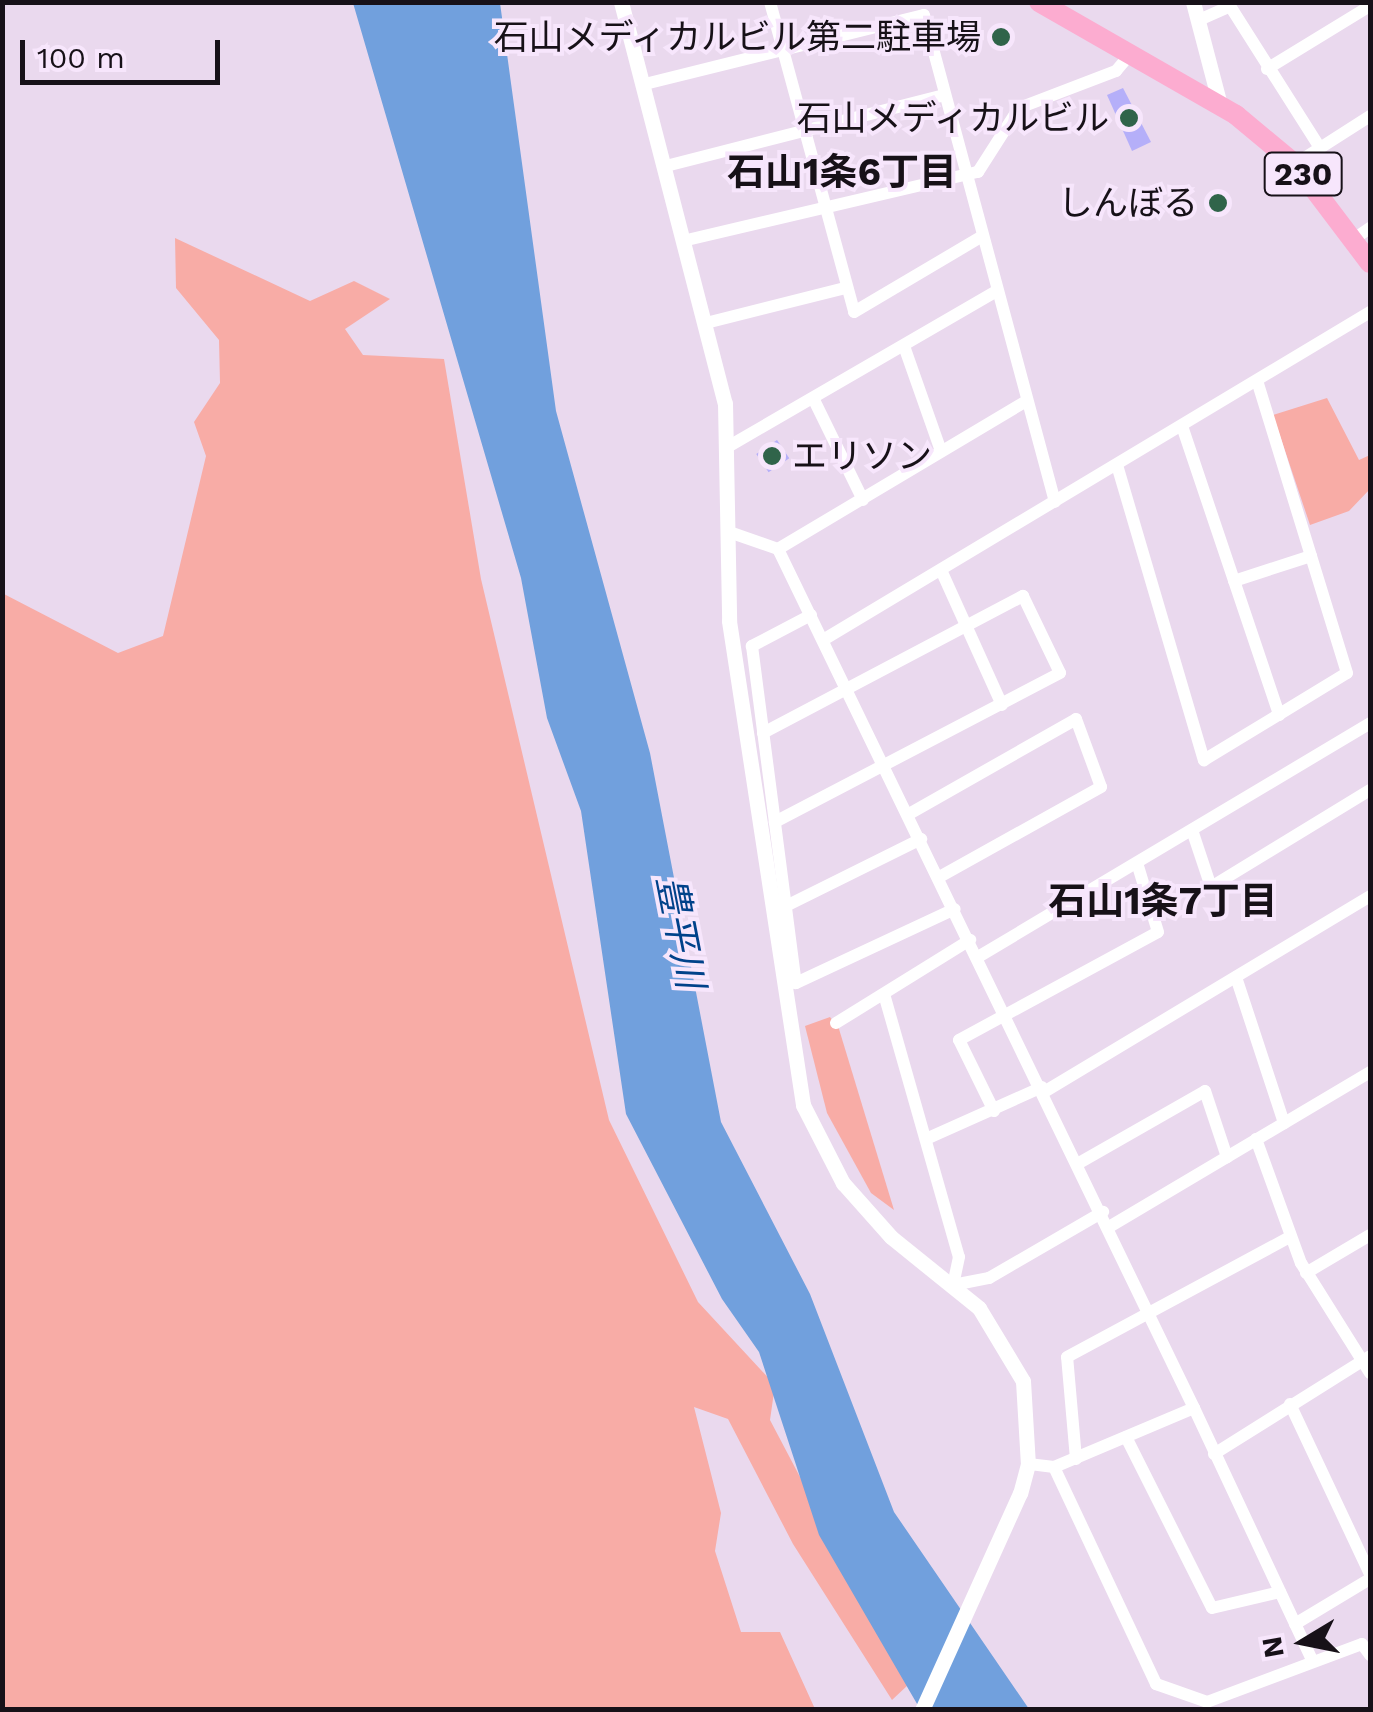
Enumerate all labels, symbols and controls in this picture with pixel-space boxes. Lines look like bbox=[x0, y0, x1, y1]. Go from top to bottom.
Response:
place label: 石山メディカルビル第二駐車場 bbox=[491, 16, 981, 58]
scale bar bbox=[25, 20, 225, 82]
marker: 石山メディカルビル第二駐車場 bbox=[990, 26, 1012, 48]
text: 100 m bbox=[37, 40, 125, 75]
place label: 石山メディカルビル bbox=[794, 97, 1109, 139]
marker: 石山メディカルビル bbox=[1118, 107, 1140, 129]
road number: 230 bbox=[1263, 147, 1343, 201]
district label: 石山1条6丁目 bbox=[727, 150, 957, 196]
place label: しんぼる bbox=[1058, 182, 1198, 224]
marker: しんぼる bbox=[1207, 192, 1229, 214]
place label: エリソン bbox=[792, 435, 932, 477]
marker: エリソン bbox=[761, 445, 783, 467]
water label: 豊平川 bbox=[647, 872, 713, 992]
district label: 石山1条7丁目 bbox=[1048, 879, 1278, 925]
north arrow bbox=[1253, 1592, 1353, 1692]
text: N bbox=[1255, 1634, 1291, 1660]

